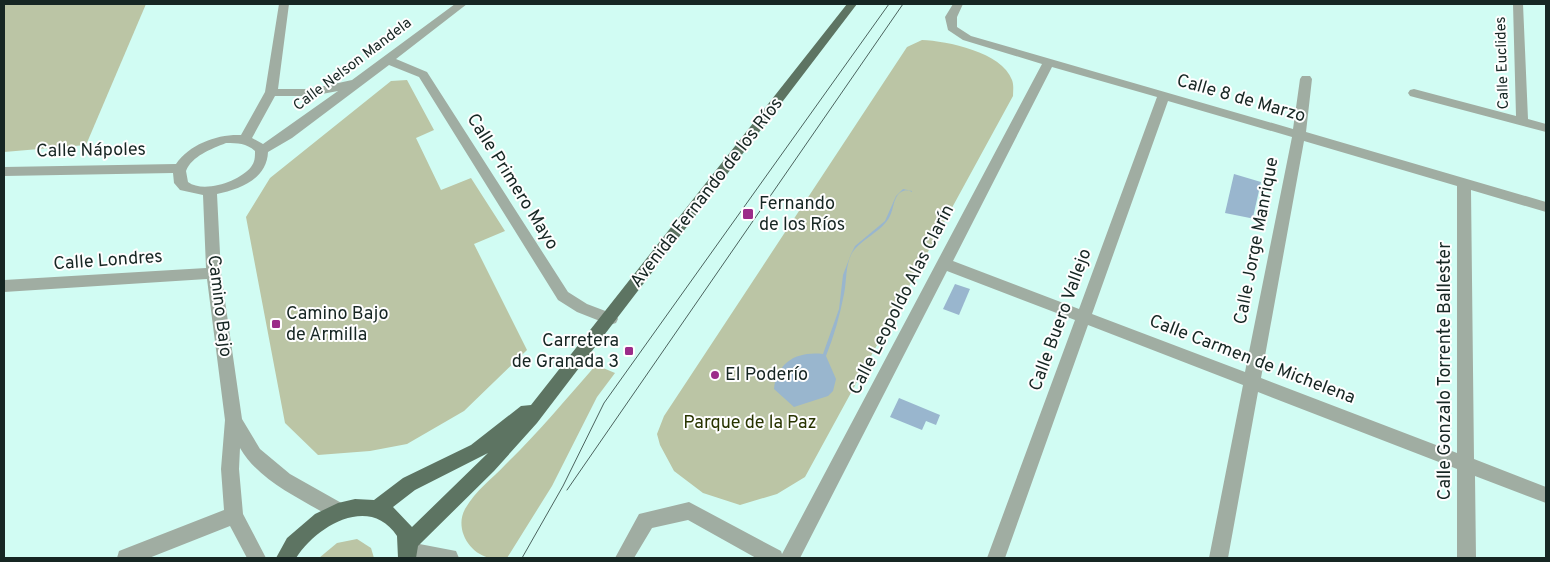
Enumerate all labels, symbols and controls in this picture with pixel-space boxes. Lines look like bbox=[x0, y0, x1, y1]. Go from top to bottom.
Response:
street label: Calle Nelson Mandela bbox=[290, 14, 416, 116]
street label: Calle Euclides bbox=[1492, 16, 1514, 110]
street label: Calle 8 de Marzo bbox=[1174, 70, 1308, 128]
street label: Avenida Fernando de los Ríos bbox=[626, 93, 788, 293]
street label: Calle Primero Mayo bbox=[461, 110, 563, 254]
street label: Calle Nápoles bbox=[36, 139, 146, 163]
street label: Calle Jorge Manrique bbox=[1229, 155, 1285, 327]
place label: Fernando de los Ríos bbox=[759, 193, 845, 237]
street label: Calle Leopoldo Alas Clarín bbox=[844, 201, 960, 399]
marker: Fernando de los Ríos bbox=[741, 207, 755, 221]
street label: Calle Gonzalo Torrente Ballester bbox=[1434, 242, 1457, 500]
street label: Calle Londres bbox=[53, 246, 163, 276]
street label: Calle Buero Vallejo bbox=[1025, 246, 1097, 394]
street label: Camino Bajo bbox=[201, 254, 237, 358]
place label: Camino Bajo de Armilla bbox=[286, 303, 388, 347]
street label: Calle Carmen de Michelena bbox=[1146, 310, 1358, 410]
marker: Camino Bajo de Armilla bbox=[270, 318, 282, 330]
place label: Carretera de Granada 3 bbox=[512, 330, 619, 374]
marker: Carretera de Granada 3 bbox=[623, 345, 635, 357]
place label: El Poderío bbox=[725, 364, 808, 387]
marker: El Poderío bbox=[709, 369, 721, 381]
park label: Parque de la Paz bbox=[683, 412, 817, 435]

